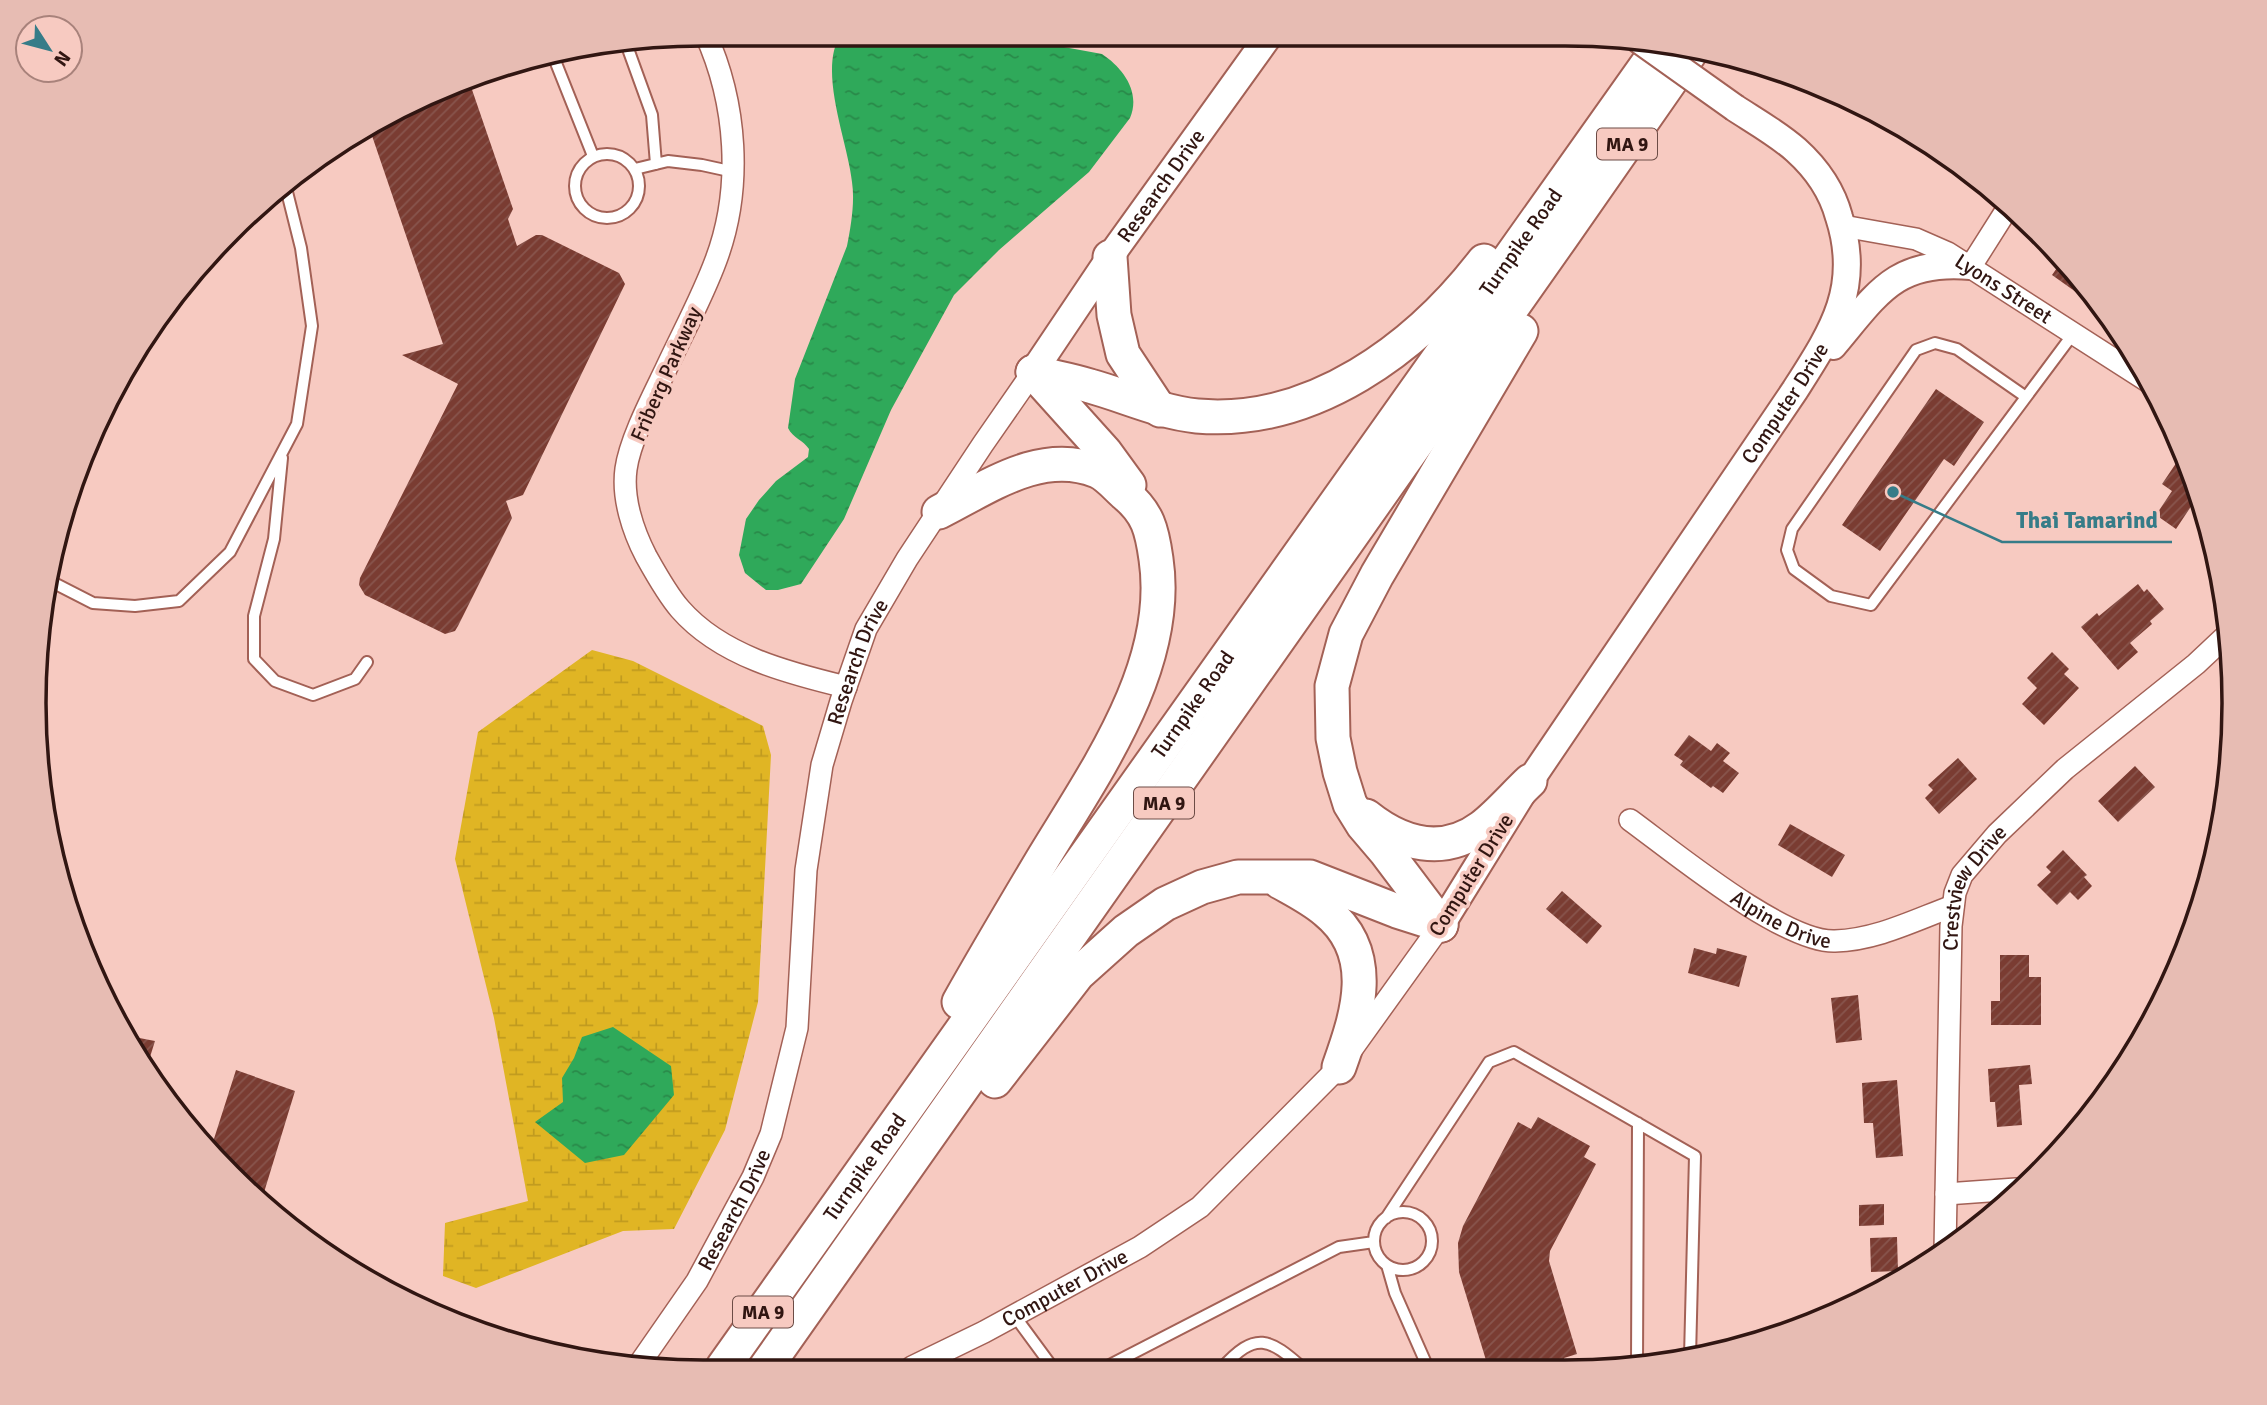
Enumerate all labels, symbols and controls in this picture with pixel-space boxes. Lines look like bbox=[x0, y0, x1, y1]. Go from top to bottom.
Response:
north arrow bbox=[14, 14, 84, 84]
text: N bbox=[48, 46, 76, 71]
street label: Research Drive bbox=[1111, 124, 1211, 248]
road number: MA 9 bbox=[1597, 128, 1657, 160]
street label: Turnpike Road bbox=[1474, 183, 1568, 301]
street label: Lyons Street bbox=[1950, 248, 2057, 329]
street label: Friberg Parkway bbox=[625, 302, 707, 445]
street label: Computer Drive bbox=[1736, 338, 1834, 469]
callout: Thai Tamarind bbox=[2002, 498, 2172, 542]
text: Thai Tamarind bbox=[2016, 506, 2158, 535]
street label: Research Drive bbox=[822, 594, 894, 728]
street label: Turnpike Road bbox=[1146, 646, 1240, 764]
road number: MA 9 bbox=[1134, 788, 1194, 818]
street label: Computer Drive bbox=[1423, 809, 1519, 941]
street label: Crestview Drive bbox=[1938, 819, 2012, 951]
street label: Alpine Drive bbox=[1726, 884, 1833, 954]
street label: Turnpike Road bbox=[818, 1108, 912, 1226]
street label: Research Drive bbox=[692, 1145, 776, 1275]
street label: Computer Drive bbox=[997, 1243, 1132, 1333]
road number: MA 9 bbox=[733, 1296, 793, 1328]

